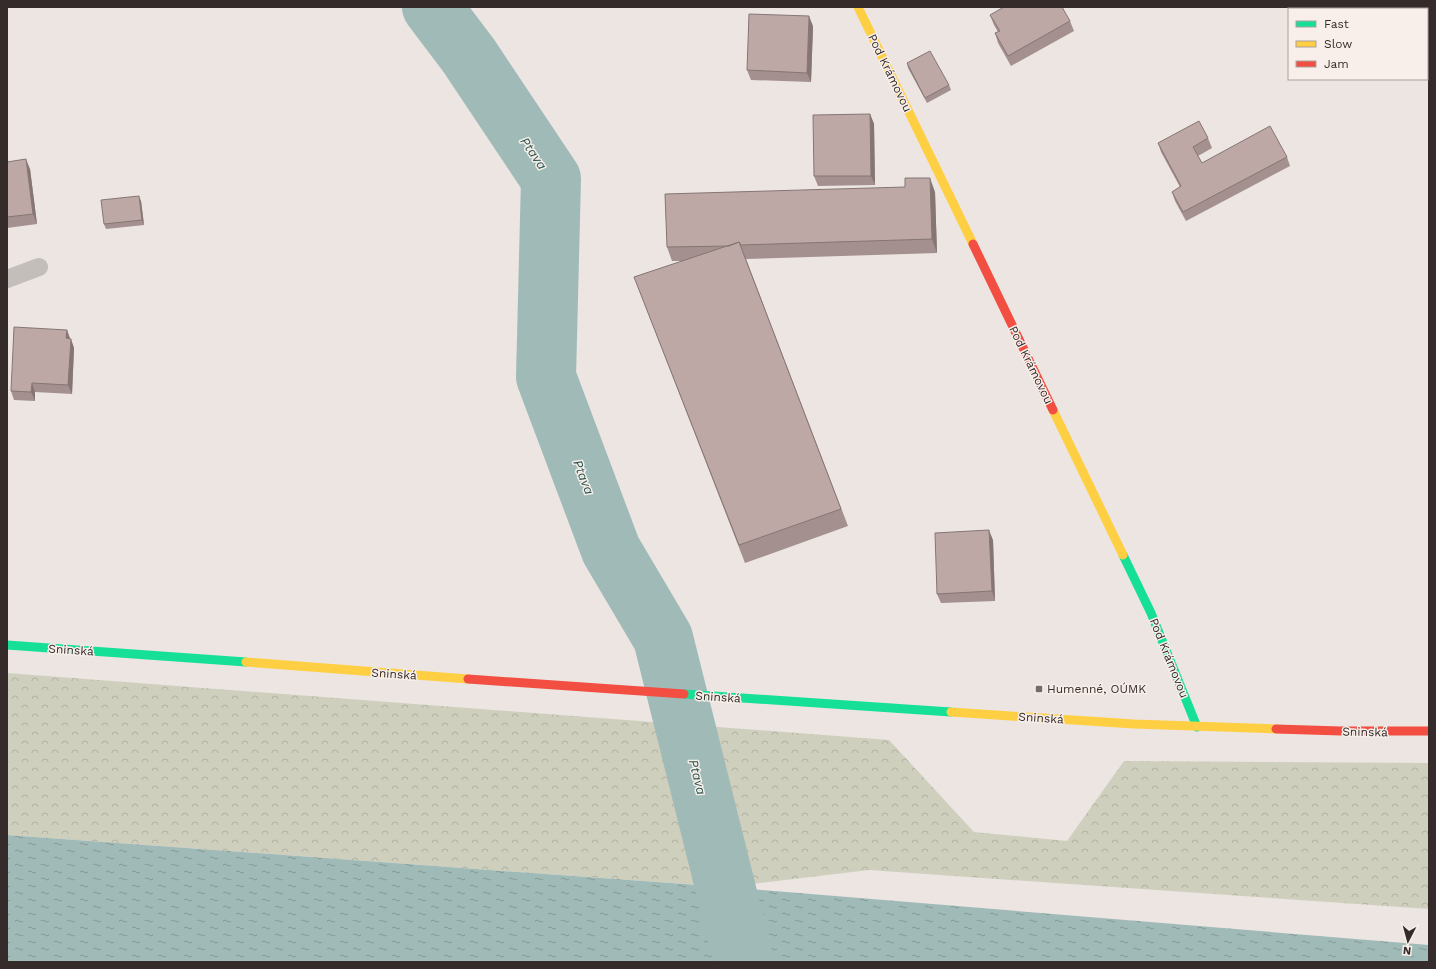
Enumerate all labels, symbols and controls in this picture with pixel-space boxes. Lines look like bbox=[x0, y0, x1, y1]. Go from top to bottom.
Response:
legend bbox=[1288, 8, 1428, 80]
text: Fast bbox=[1324, 17, 1349, 31]
street label: Pod Krámovou bbox=[865, 32, 915, 114]
text: Slow bbox=[1324, 37, 1352, 51]
text: Jam bbox=[1324, 57, 1349, 71]
water label: Ptava bbox=[517, 134, 550, 172]
street label: Pod Krámovou bbox=[1006, 324, 1056, 406]
water label: Ptava bbox=[570, 458, 597, 497]
street label: Pod Krámovou bbox=[1147, 616, 1191, 700]
street label: Sninská bbox=[48, 641, 94, 659]
street label: Sninská bbox=[371, 665, 417, 683]
place label: Humenné, OÚMK bbox=[1047, 682, 1146, 696]
marker: Humenné, OÚMK bbox=[1034, 684, 1044, 694]
street label: Sninská bbox=[695, 688, 741, 706]
street label: Sninská bbox=[1018, 709, 1064, 727]
street label: Sninská bbox=[1342, 725, 1388, 739]
water label: Ptava bbox=[686, 758, 709, 796]
north arrow bbox=[1388, 921, 1428, 961]
text: N bbox=[1402, 944, 1412, 957]

